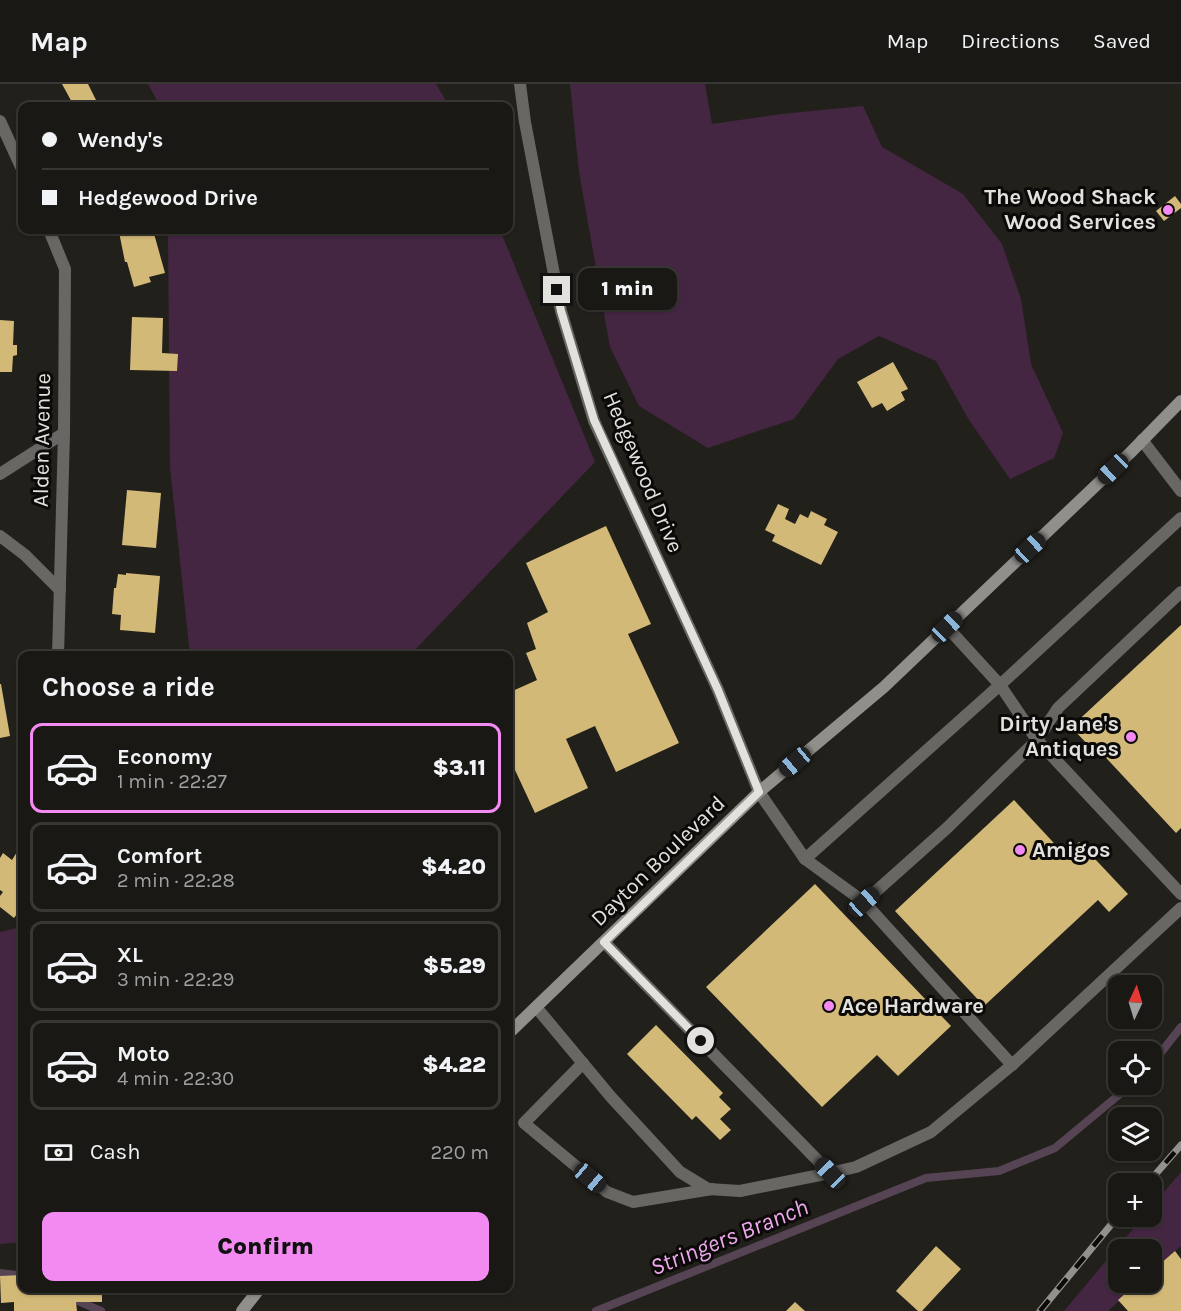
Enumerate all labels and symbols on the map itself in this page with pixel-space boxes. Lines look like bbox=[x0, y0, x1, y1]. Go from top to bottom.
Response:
place label: The Wood Shack Wood Services bbox=[984, 184, 1156, 235]
marker: The Wood Shack Wood Services bbox=[1161, 203, 1175, 217]
callout: 1 min bbox=[578, 269, 677, 311]
route end bbox=[543, 276, 570, 303]
street label: Alden Avenue bbox=[28, 373, 56, 507]
street label: Hedgewood Drive bbox=[597, 388, 689, 556]
car bbox=[1094, 450, 1132, 488]
car bbox=[1011, 529, 1049, 567]
car bbox=[928, 608, 966, 646]
place label: Dirty Jane's Antiques bbox=[999, 711, 1119, 762]
marker: Dirty Jane's Antiques bbox=[1124, 730, 1138, 744]
car bbox=[775, 744, 815, 780]
street label: Dayton Boulevard bbox=[586, 790, 730, 932]
place label: Amigos bbox=[1032, 837, 1111, 863]
marker: Amigos bbox=[1013, 843, 1027, 857]
car bbox=[845, 883, 883, 921]
north arrow bbox=[1108, 975, 1162, 1029]
place label: Ace Hardware bbox=[841, 993, 984, 1019]
marker: Ace Hardware bbox=[822, 999, 836, 1013]
route start bbox=[687, 1027, 714, 1054]
car bbox=[811, 1154, 849, 1192]
car bbox=[570, 1160, 610, 1196]
water label: Stringers Branch bbox=[646, 1193, 812, 1281]

